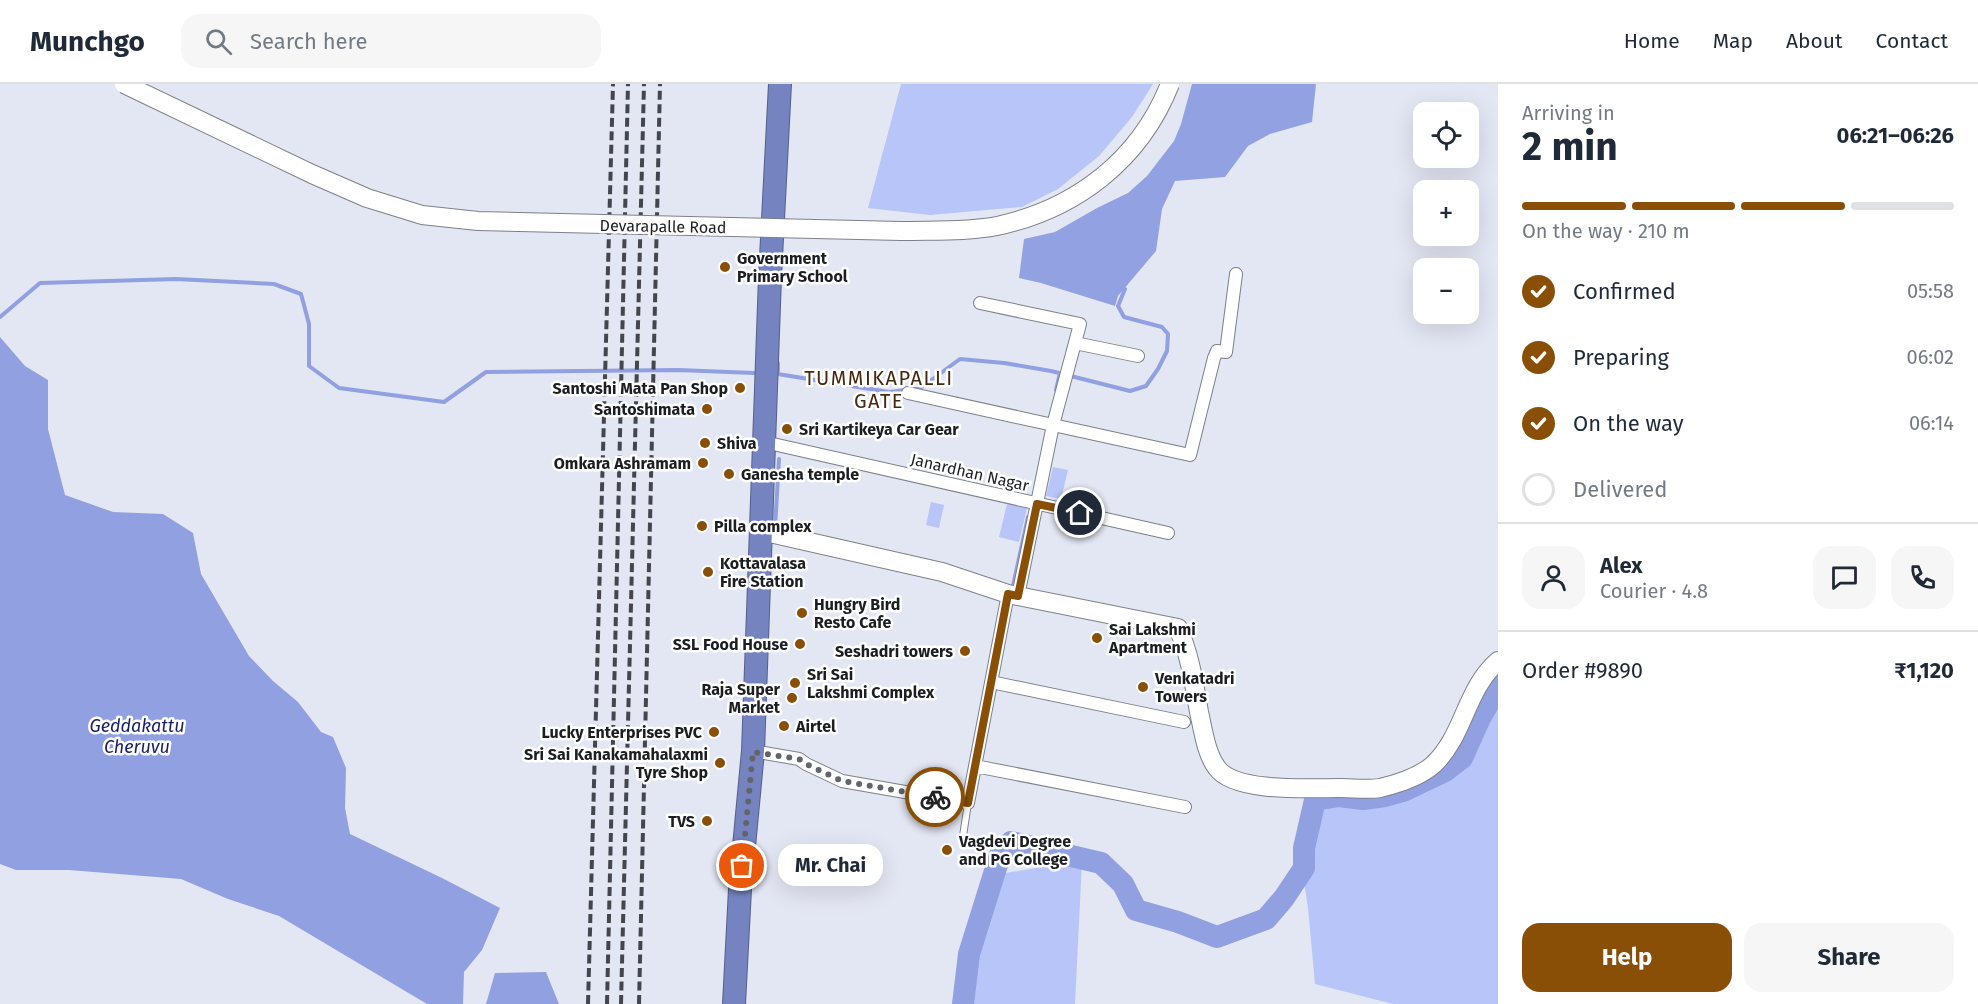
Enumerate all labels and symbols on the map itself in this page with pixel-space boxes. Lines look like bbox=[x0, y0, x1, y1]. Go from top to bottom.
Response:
street label: Devarapalle Road bbox=[600, 216, 726, 237]
place label: Government Primary School bbox=[737, 249, 848, 286]
marker: Government Primary School bbox=[718, 260, 732, 274]
district label: TUMMIKAPALLI GATE bbox=[804, 366, 954, 413]
place label: Santoshi Mata Pan Shop bbox=[553, 379, 728, 398]
marker: Santoshi Mata Pan Shop bbox=[733, 381, 747, 395]
place label: Santoshimata bbox=[594, 400, 695, 419]
marker: Santoshimata bbox=[700, 402, 714, 416]
place label: Sri Kartikeya Car Gear bbox=[799, 420, 959, 439]
marker: Sri Kartikeya Car Gear bbox=[780, 422, 794, 436]
place label: Shiva bbox=[717, 434, 757, 453]
marker: Shiva bbox=[698, 436, 712, 450]
street label: Janardhan Nagar bbox=[909, 450, 1032, 496]
place label: Omkara Ashramam bbox=[554, 454, 691, 473]
marker: Omkara Ashramam bbox=[696, 456, 710, 470]
place label: Ganesha temple bbox=[741, 465, 859, 484]
marker: Ganesha temple bbox=[722, 467, 736, 481]
pin bbox=[1054, 487, 1105, 538]
place label: Pilla complex bbox=[714, 517, 812, 536]
marker: Pilla complex bbox=[695, 519, 709, 533]
place label: Kottavalasa Fire Station bbox=[720, 554, 806, 591]
marker: Kottavalasa Fire Station bbox=[701, 565, 715, 579]
place label: Hungry Bird Resto Cafe bbox=[814, 595, 900, 632]
marker: Hungry Bird Resto Cafe bbox=[795, 606, 809, 620]
place label: Sai Lakshmi Apartment bbox=[1108, 620, 1196, 657]
marker: Sai Lakshmi Apartment bbox=[1090, 631, 1104, 645]
place label: SSL Food House bbox=[673, 635, 788, 654]
marker: SSL Food House bbox=[793, 637, 807, 651]
place label: Seshadri towers bbox=[835, 642, 953, 661]
marker: Seshadri towers bbox=[958, 644, 972, 658]
place label: Sri Sai Lakshmi Complex bbox=[807, 665, 935, 702]
place label: Venkatadri Towers bbox=[1154, 669, 1234, 706]
marker: Sri Sai Lakshmi Complex bbox=[788, 676, 802, 690]
place label: Raja Super Market bbox=[702, 680, 781, 717]
marker: Venkatadri Towers bbox=[1136, 680, 1150, 694]
marker: Raja Super Market bbox=[785, 691, 799, 705]
water label: Geddakattu Cheruvu bbox=[89, 715, 185, 758]
place label: Airtel bbox=[795, 717, 836, 736]
marker: Airtel bbox=[777, 719, 791, 733]
place label: Lucky Enterprises PVC bbox=[542, 723, 703, 742]
marker: Lucky Enterprises PVC bbox=[707, 725, 721, 739]
place label: Sri Sai Kanakamahalaxmi Tyre Shop bbox=[524, 745, 708, 782]
marker: Sri Sai Kanakamahalaxmi Tyre Shop bbox=[713, 756, 727, 770]
courier bbox=[905, 767, 965, 827]
place label: TVS bbox=[668, 812, 695, 831]
marker: TVS bbox=[700, 814, 714, 828]
place label: Vagdevi Degree and PG College bbox=[958, 832, 1071, 869]
pin bbox=[716, 840, 767, 891]
marker: Vagdevi Degree and PG College bbox=[940, 843, 954, 857]
callout: Mr. Chai bbox=[778, 845, 883, 887]

